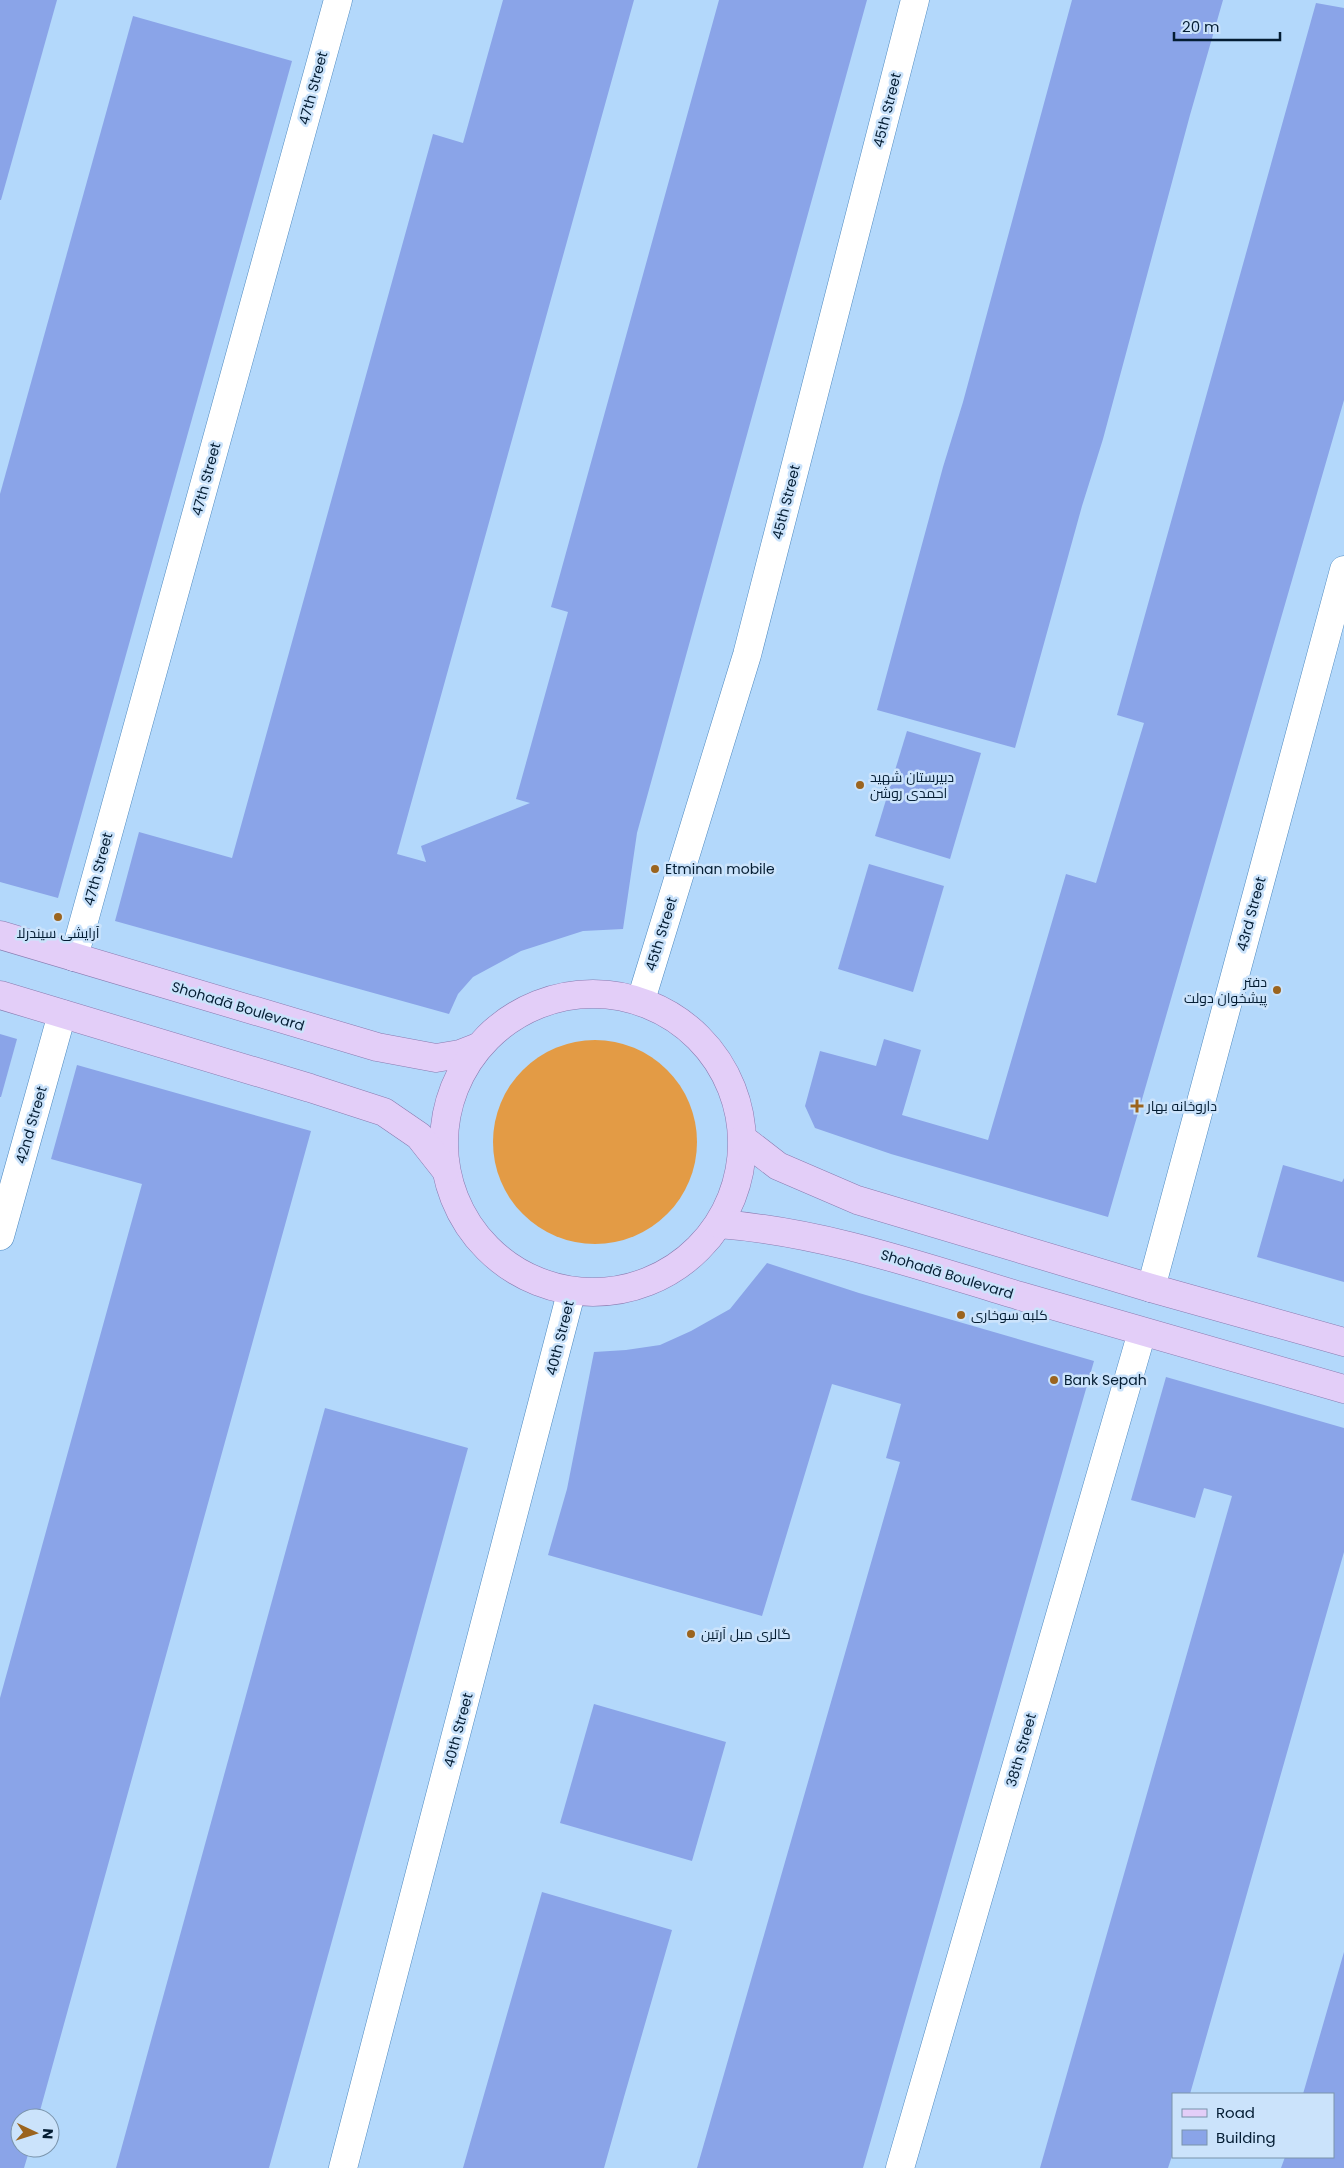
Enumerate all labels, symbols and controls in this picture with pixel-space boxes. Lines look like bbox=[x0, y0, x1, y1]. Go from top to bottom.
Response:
scale bar bbox=[1174, 10, 1280, 42]
text: 20 m bbox=[1182, 16, 1220, 37]
street label: 47th Street bbox=[294, 49, 332, 127]
street label: 45th Street bbox=[868, 71, 906, 149]
street label: 47th Street bbox=[187, 440, 225, 518]
street label: 45th Street bbox=[767, 463, 805, 541]
place label: دبیرستان شهید احمدی روشن bbox=[870, 767, 954, 803]
marker: دبیرستان شهید احمدی روشن bbox=[854, 779, 866, 791]
street label: 47th Street bbox=[79, 830, 117, 908]
place label: Etminan mobile bbox=[665, 859, 775, 879]
marker: Etminan mobile bbox=[649, 863, 661, 875]
street label: 43rd Street bbox=[1231, 874, 1271, 954]
street label: 45th Street bbox=[640, 895, 682, 973]
marker: آرایشی سیندرلا bbox=[52, 911, 64, 923]
place label: آرایشی سیندرلا bbox=[16, 923, 100, 943]
place label: دفتر پیشخوان دولت bbox=[1184, 972, 1267, 1008]
street label: Shohadā Boulevard bbox=[169, 976, 307, 1036]
marker: دفتر پیشخوان دولت bbox=[1271, 984, 1283, 996]
street label: 42nd Street bbox=[10, 1084, 52, 1166]
place label: داروخانه بهار bbox=[1146, 1096, 1217, 1116]
marker: داروخانه بهار bbox=[1131, 1100, 1143, 1112]
street label: Shohadā Boulevard bbox=[878, 1244, 1016, 1304]
street label: 40th Street bbox=[541, 1299, 579, 1377]
place label: کلبه سوخاری bbox=[971, 1305, 1048, 1325]
marker: کلبه سوخاری bbox=[955, 1309, 967, 1321]
place label: Bank Sepah bbox=[1064, 1370, 1147, 1390]
marker: Bank Sepah bbox=[1048, 1374, 1060, 1386]
place label: گالری مبل آرتین bbox=[701, 1624, 791, 1644]
marker: گالری مبل آرتین bbox=[685, 1628, 697, 1640]
street label: 40th Street bbox=[438, 1691, 478, 1769]
street label: 38th Street bbox=[1001, 1711, 1041, 1789]
legend bbox=[1172, 2093, 1334, 2158]
text: Road bbox=[1216, 2102, 1255, 2123]
north arrow bbox=[10, 2108, 60, 2158]
text: Building bbox=[1216, 2127, 1276, 2148]
text: N bbox=[38, 2128, 58, 2140]

